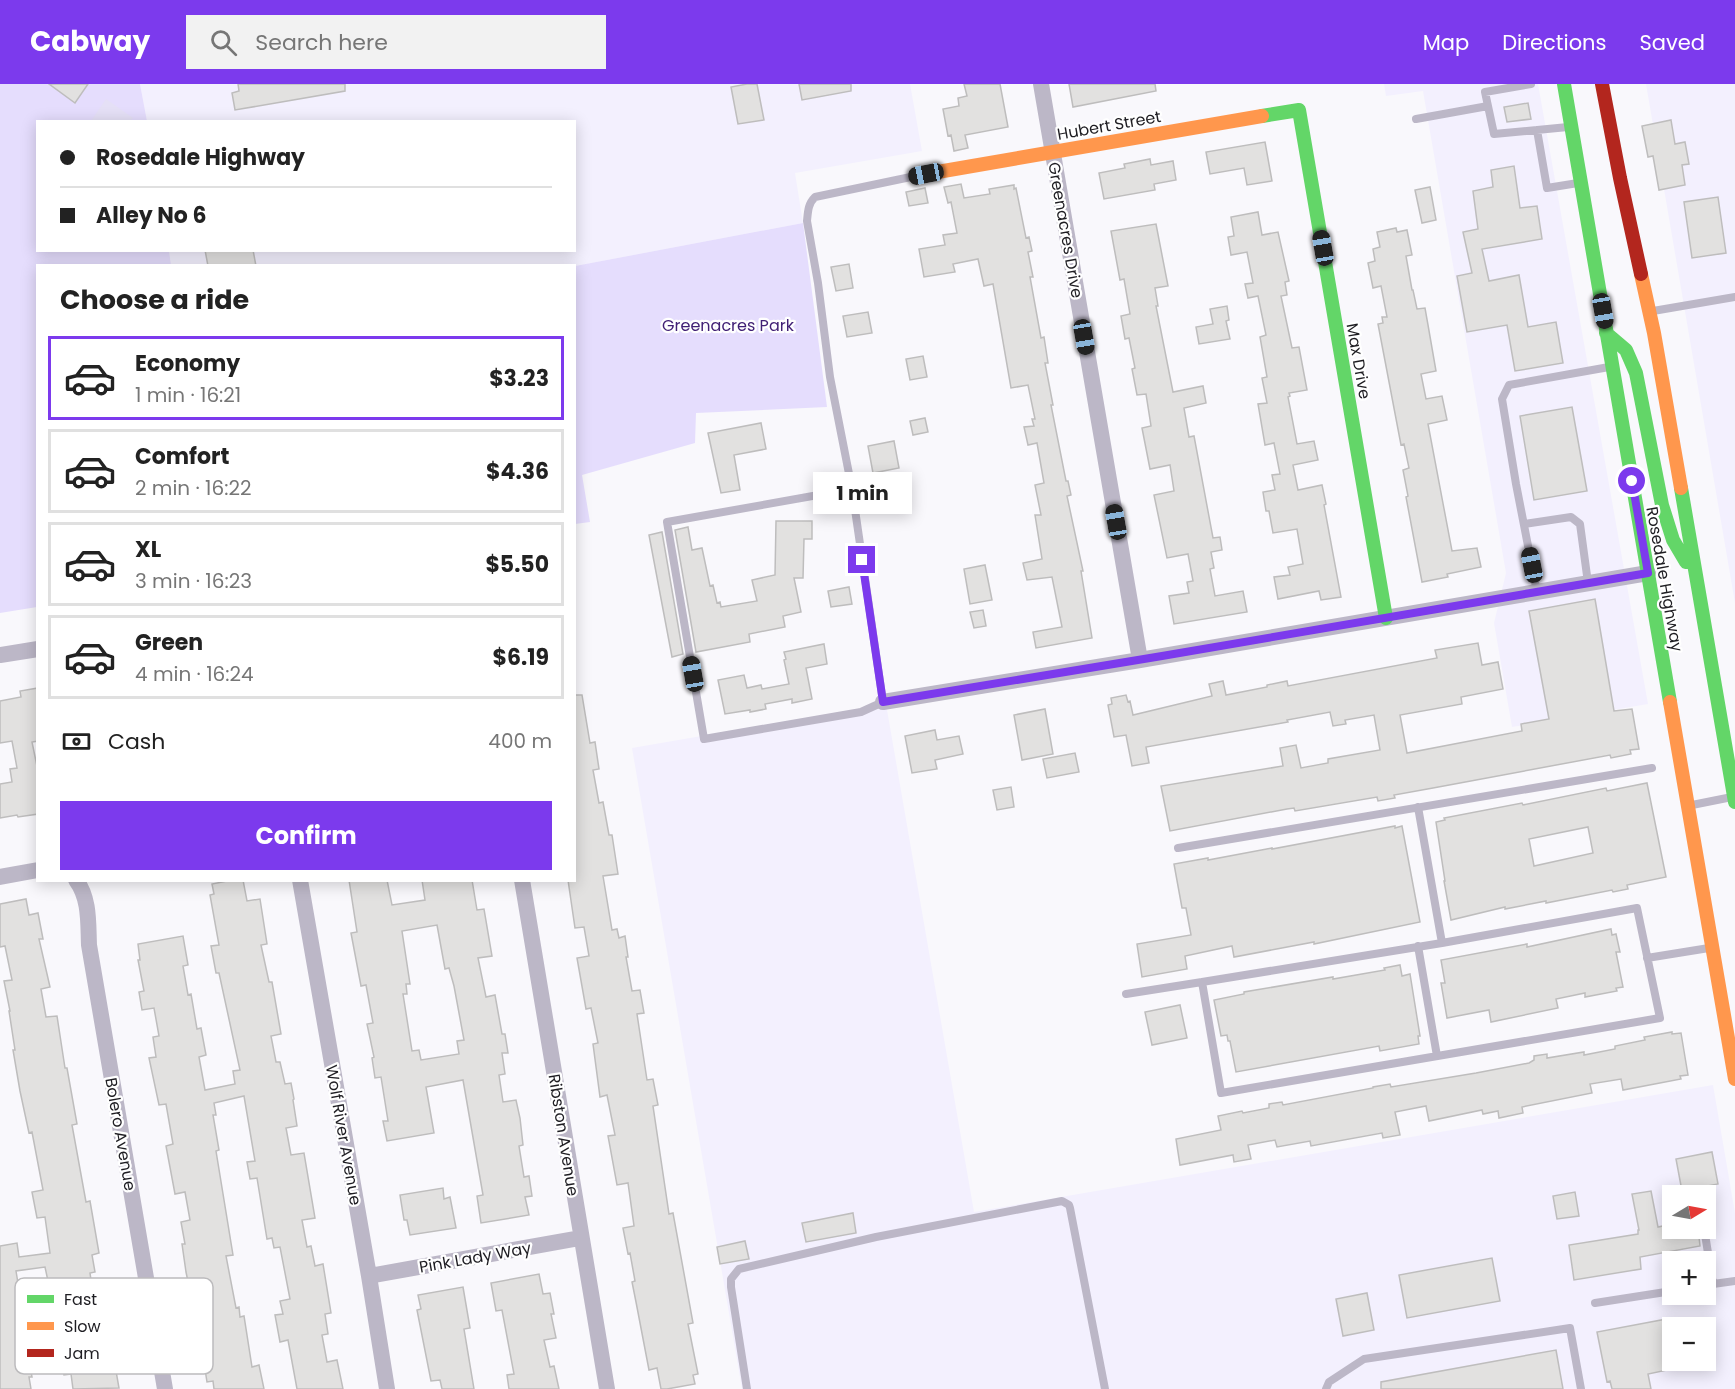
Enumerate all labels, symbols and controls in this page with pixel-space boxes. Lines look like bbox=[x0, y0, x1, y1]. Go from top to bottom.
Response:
search box bbox=[186, 15, 606, 69]
text: Cabway bbox=[30, 22, 150, 61]
icon: search bbox=[207, 26, 240, 59]
text: Search here bbox=[255, 27, 388, 58]
text: Map bbox=[1423, 28, 1469, 57]
text: Directions bbox=[1502, 28, 1606, 57]
text: Saved bbox=[1639, 28, 1705, 57]
street label: Hubert Street bbox=[1055, 105, 1163, 146]
text: Rosedale Highway bbox=[96, 142, 305, 173]
street label: Greenacres Drive bbox=[1042, 160, 1089, 300]
car bbox=[907, 162, 945, 186]
text: Alley No 6 bbox=[96, 200, 207, 231]
car bbox=[1311, 229, 1335, 267]
text: Choose a ride bbox=[60, 281, 249, 318]
car bbox=[1591, 292, 1615, 330]
park label: Greenacres Park bbox=[662, 314, 795, 337]
car bbox=[1072, 318, 1096, 356]
street label: Max Drive bbox=[1341, 321, 1377, 401]
text: Economy bbox=[135, 348, 240, 379]
icon: car bbox=[63, 351, 117, 405]
text: $3.23 bbox=[489, 363, 549, 394]
text: 1 min · 16:21 bbox=[135, 381, 241, 409]
text: Comfort bbox=[135, 441, 229, 472]
icon: car bbox=[63, 444, 117, 498]
text: $4.36 bbox=[486, 456, 549, 487]
route start bbox=[1618, 467, 1645, 494]
callout: 1 min bbox=[812, 473, 912, 515]
text: 2 min · 16:22 bbox=[135, 474, 251, 502]
text: 1 min bbox=[836, 479, 889, 507]
car bbox=[1104, 503, 1128, 541]
street label: Rosedale Highway bbox=[1640, 505, 1689, 653]
text: XL bbox=[135, 534, 161, 565]
icon: car bbox=[63, 537, 117, 591]
route end bbox=[848, 546, 875, 573]
car bbox=[1520, 546, 1544, 584]
text: $5.50 bbox=[485, 549, 549, 580]
text: 3 min · 16:23 bbox=[135, 567, 252, 595]
text: Green bbox=[135, 627, 203, 658]
icon: car bbox=[63, 630, 117, 684]
text: $6.19 bbox=[493, 642, 549, 673]
car bbox=[681, 655, 705, 693]
text: 4 min · 16:24 bbox=[135, 660, 254, 688]
icon: cash bbox=[60, 725, 93, 758]
text: Cash bbox=[108, 726, 165, 757]
text: 400 m bbox=[488, 727, 552, 755]
button: Confirm bbox=[60, 801, 552, 870]
street label: Wolf River Avenue bbox=[320, 1063, 367, 1207]
street label: Ribston Avenue bbox=[542, 1072, 585, 1198]
street label: Bolero Avenue bbox=[99, 1076, 142, 1193]
north arrow bbox=[1662, 1185, 1716, 1239]
map controls bbox=[1662, 1185, 1716, 1371]
street label: Pink Lady Way bbox=[417, 1236, 533, 1279]
button: + bbox=[1662, 1251, 1716, 1305]
legend bbox=[15, 1278, 213, 1374]
text: Fast bbox=[64, 1288, 97, 1311]
text: Slow bbox=[64, 1315, 101, 1338]
button: − bbox=[1662, 1317, 1716, 1371]
text: Jam bbox=[64, 1342, 100, 1365]

